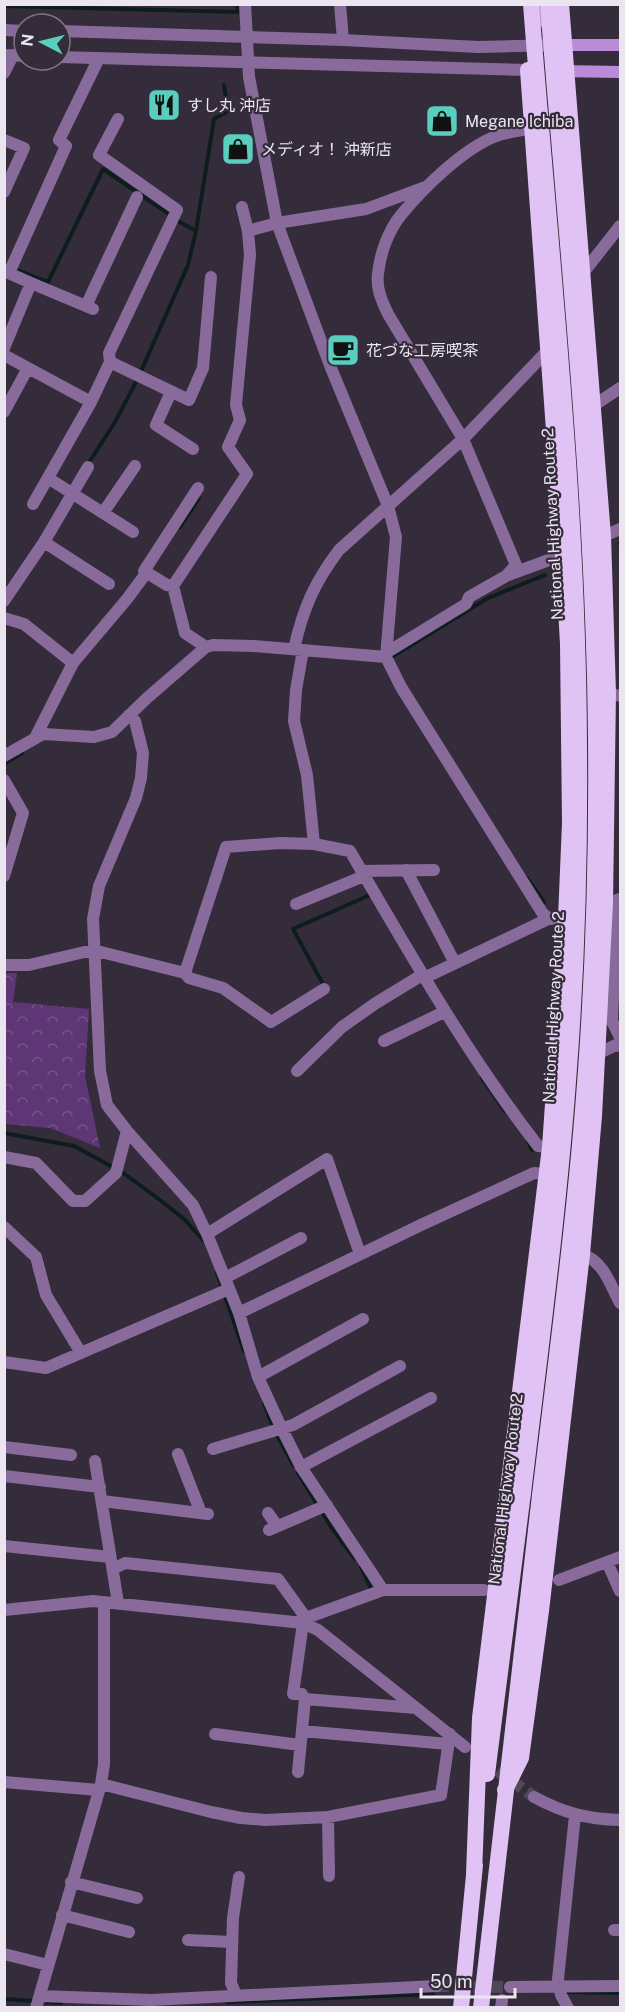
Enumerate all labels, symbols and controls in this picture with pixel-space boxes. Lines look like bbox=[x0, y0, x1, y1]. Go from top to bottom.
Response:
north arrow bbox=[12, 12, 72, 72]
text: N bbox=[17, 33, 38, 48]
restaurant icon: すし丸 沖店 bbox=[146, 87, 182, 123]
place label: すし丸 沖店 bbox=[187, 96, 271, 115]
shop icon: Megane Ichiba bbox=[424, 103, 460, 139]
place label: Megane Ichiba bbox=[465, 112, 573, 131]
shop icon: メディオ！ 沖新店 bbox=[220, 131, 256, 167]
place label: メディオ！ 沖新店 bbox=[261, 140, 392, 159]
cafe icon: 花づな工房喫茶 bbox=[325, 332, 361, 368]
place label: 花づな工房喫茶 bbox=[366, 341, 478, 360]
street label: National Highway Route 2 bbox=[538, 428, 567, 620]
street label: National Highway Route 2 bbox=[539, 911, 568, 1103]
street label: National Highway Route 2 bbox=[484, 1393, 527, 1586]
scale bar bbox=[421, 1961, 516, 1999]
text: 50 m bbox=[430, 1971, 473, 1992]

